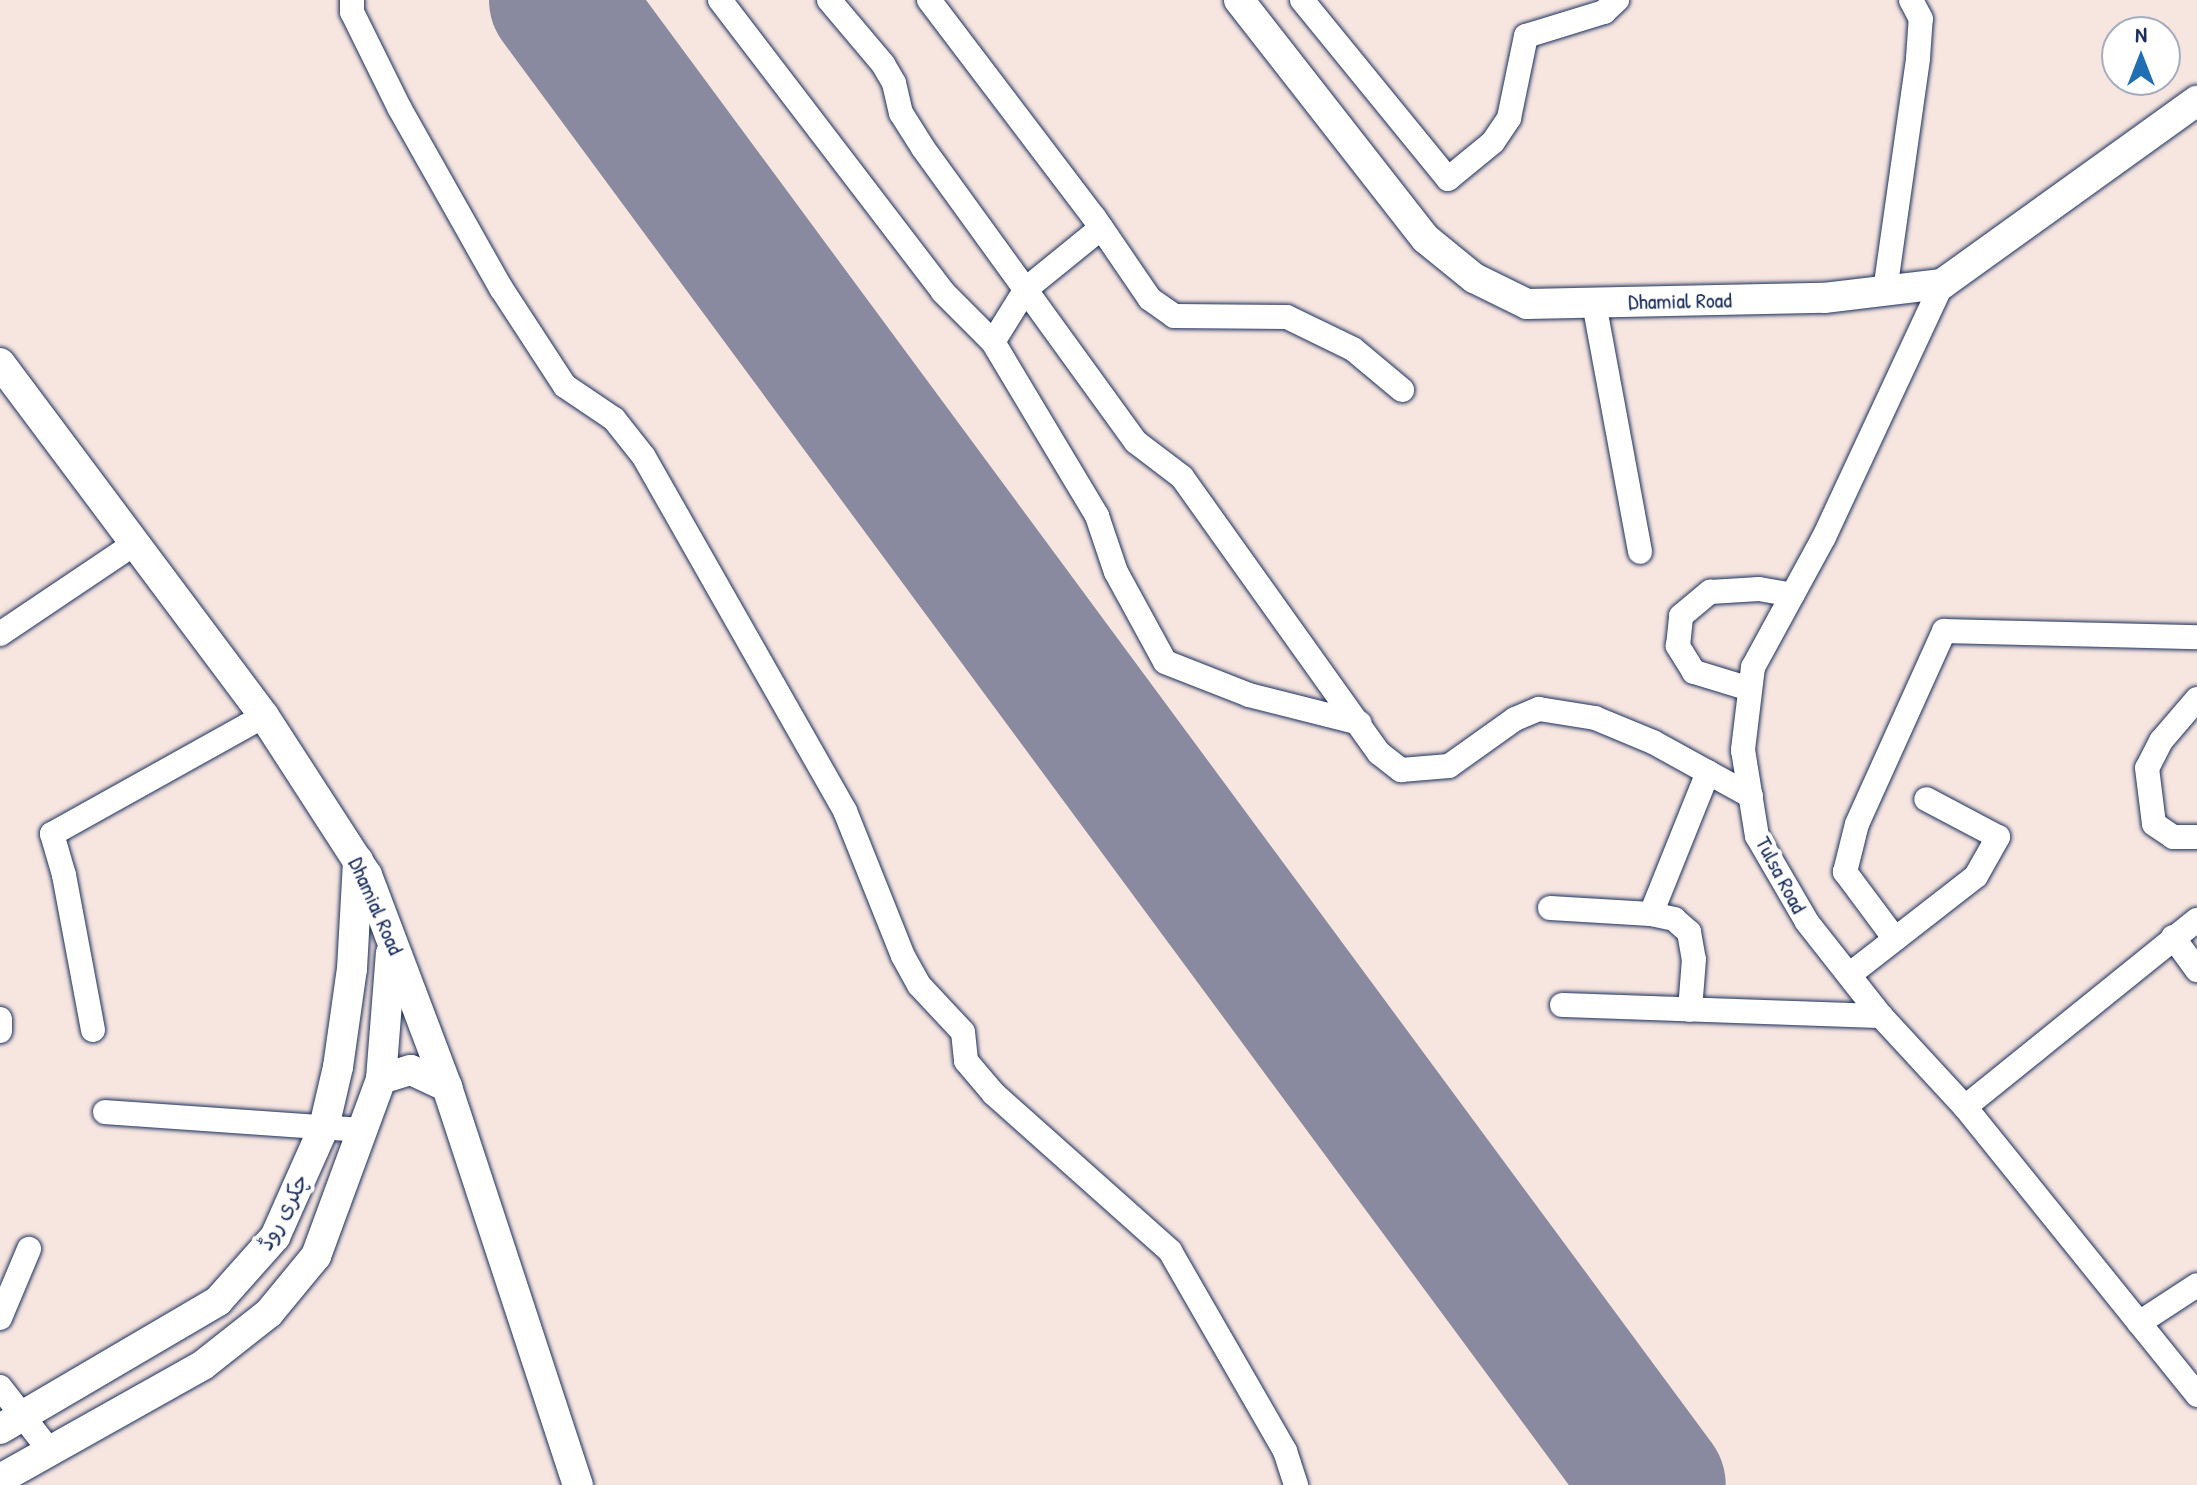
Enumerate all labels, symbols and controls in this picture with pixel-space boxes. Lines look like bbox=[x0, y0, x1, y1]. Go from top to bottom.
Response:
north arrow bbox=[2101, 16, 2181, 96]
text: N bbox=[2135, 19, 2147, 49]
street label: Dhamial Road bbox=[1628, 287, 1732, 315]
street label: Tulsa Road bbox=[1750, 832, 1812, 918]
street label: Dhamial Road bbox=[343, 853, 409, 959]
street label: چکری روڈ bbox=[252, 1169, 314, 1255]

